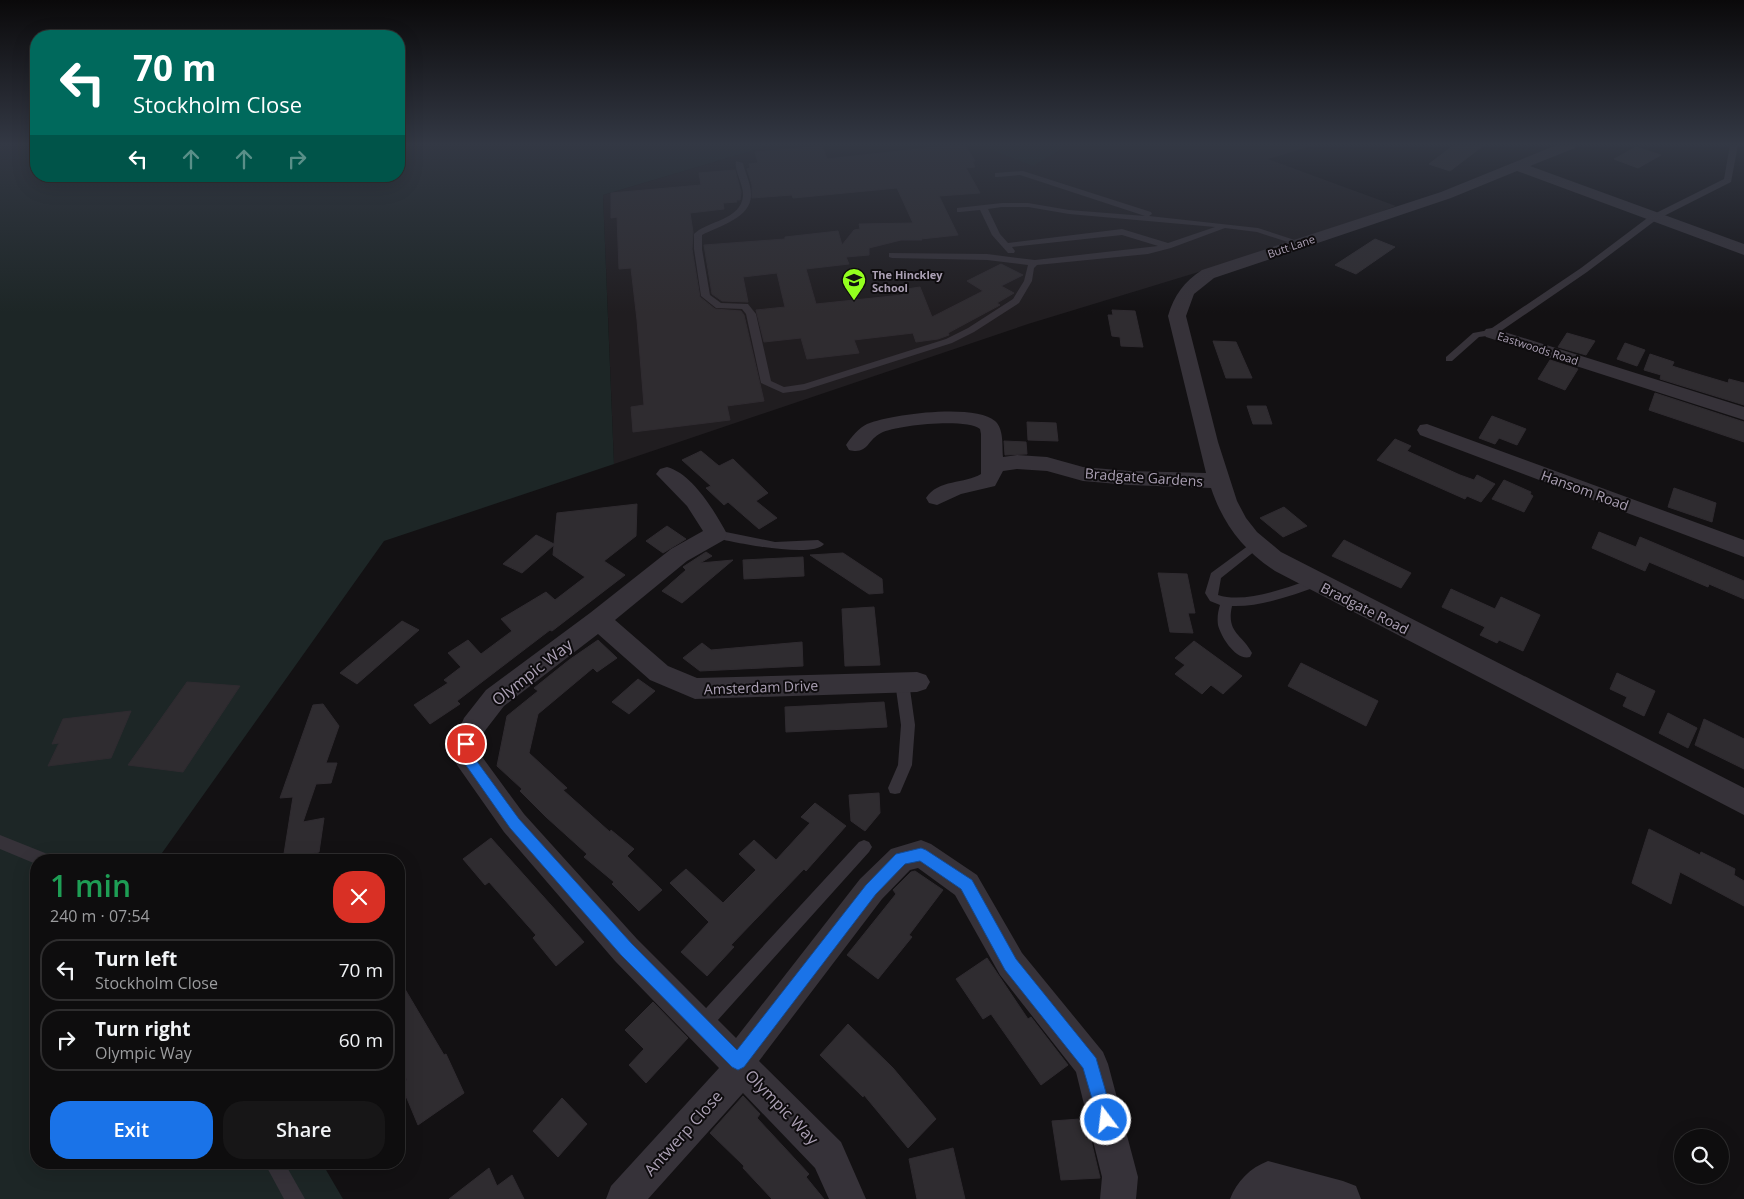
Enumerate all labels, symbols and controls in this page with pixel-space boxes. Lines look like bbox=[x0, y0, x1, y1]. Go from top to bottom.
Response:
text: 70 m bbox=[133, 44, 216, 91]
icon: left bbox=[50, 50, 115, 115]
text: Stockholm Close bbox=[133, 89, 302, 119]
icon: left bbox=[124, 145, 152, 173]
icon: ahead bbox=[177, 145, 205, 173]
icon: ahead bbox=[230, 145, 258, 173]
icon: right bbox=[283, 145, 311, 173]
street label: Butt Lane bbox=[1265, 231, 1317, 261]
school or university icon: The Hinckley School bbox=[841, 267, 867, 301]
place label: The Hinckley School bbox=[872, 267, 943, 295]
street label: Eastwoods Road bbox=[1496, 328, 1580, 368]
street label: Bradgate Gardens bbox=[1084, 463, 1204, 491]
street label: Hansom Road bbox=[1539, 465, 1631, 515]
street label: Bradgate Road bbox=[1318, 578, 1412, 638]
street label: Olympic Way bbox=[487, 633, 578, 710]
street label: Amsterdam Drive bbox=[704, 676, 819, 698]
pin bbox=[445, 723, 487, 765]
icon: arrive bbox=[452, 730, 480, 758]
text: 1 min bbox=[50, 865, 131, 906]
button: close bbox=[333, 871, 385, 923]
text: 240 m · 07:54 bbox=[50, 905, 150, 927]
text: Turn left bbox=[95, 946, 177, 972]
icon: left bbox=[52, 956, 80, 984]
text: 70 m bbox=[339, 957, 383, 983]
text: Stockholm Close bbox=[95, 972, 218, 994]
text: Turn right bbox=[95, 1016, 190, 1042]
icon: right bbox=[52, 1026, 80, 1054]
text: 60 m bbox=[339, 1027, 383, 1053]
text: Olympic Way bbox=[95, 1042, 192, 1064]
street label: Olympic Way bbox=[741, 1065, 824, 1150]
street label: Antwerp Close bbox=[639, 1086, 727, 1180]
position arrow bbox=[1079, 1093, 1131, 1145]
button: Exit bbox=[50, 1101, 213, 1159]
button: Share bbox=[223, 1101, 385, 1159]
map controls bbox=[1674, 1129, 1729, 1184]
button: search bbox=[1674, 1129, 1729, 1184]

